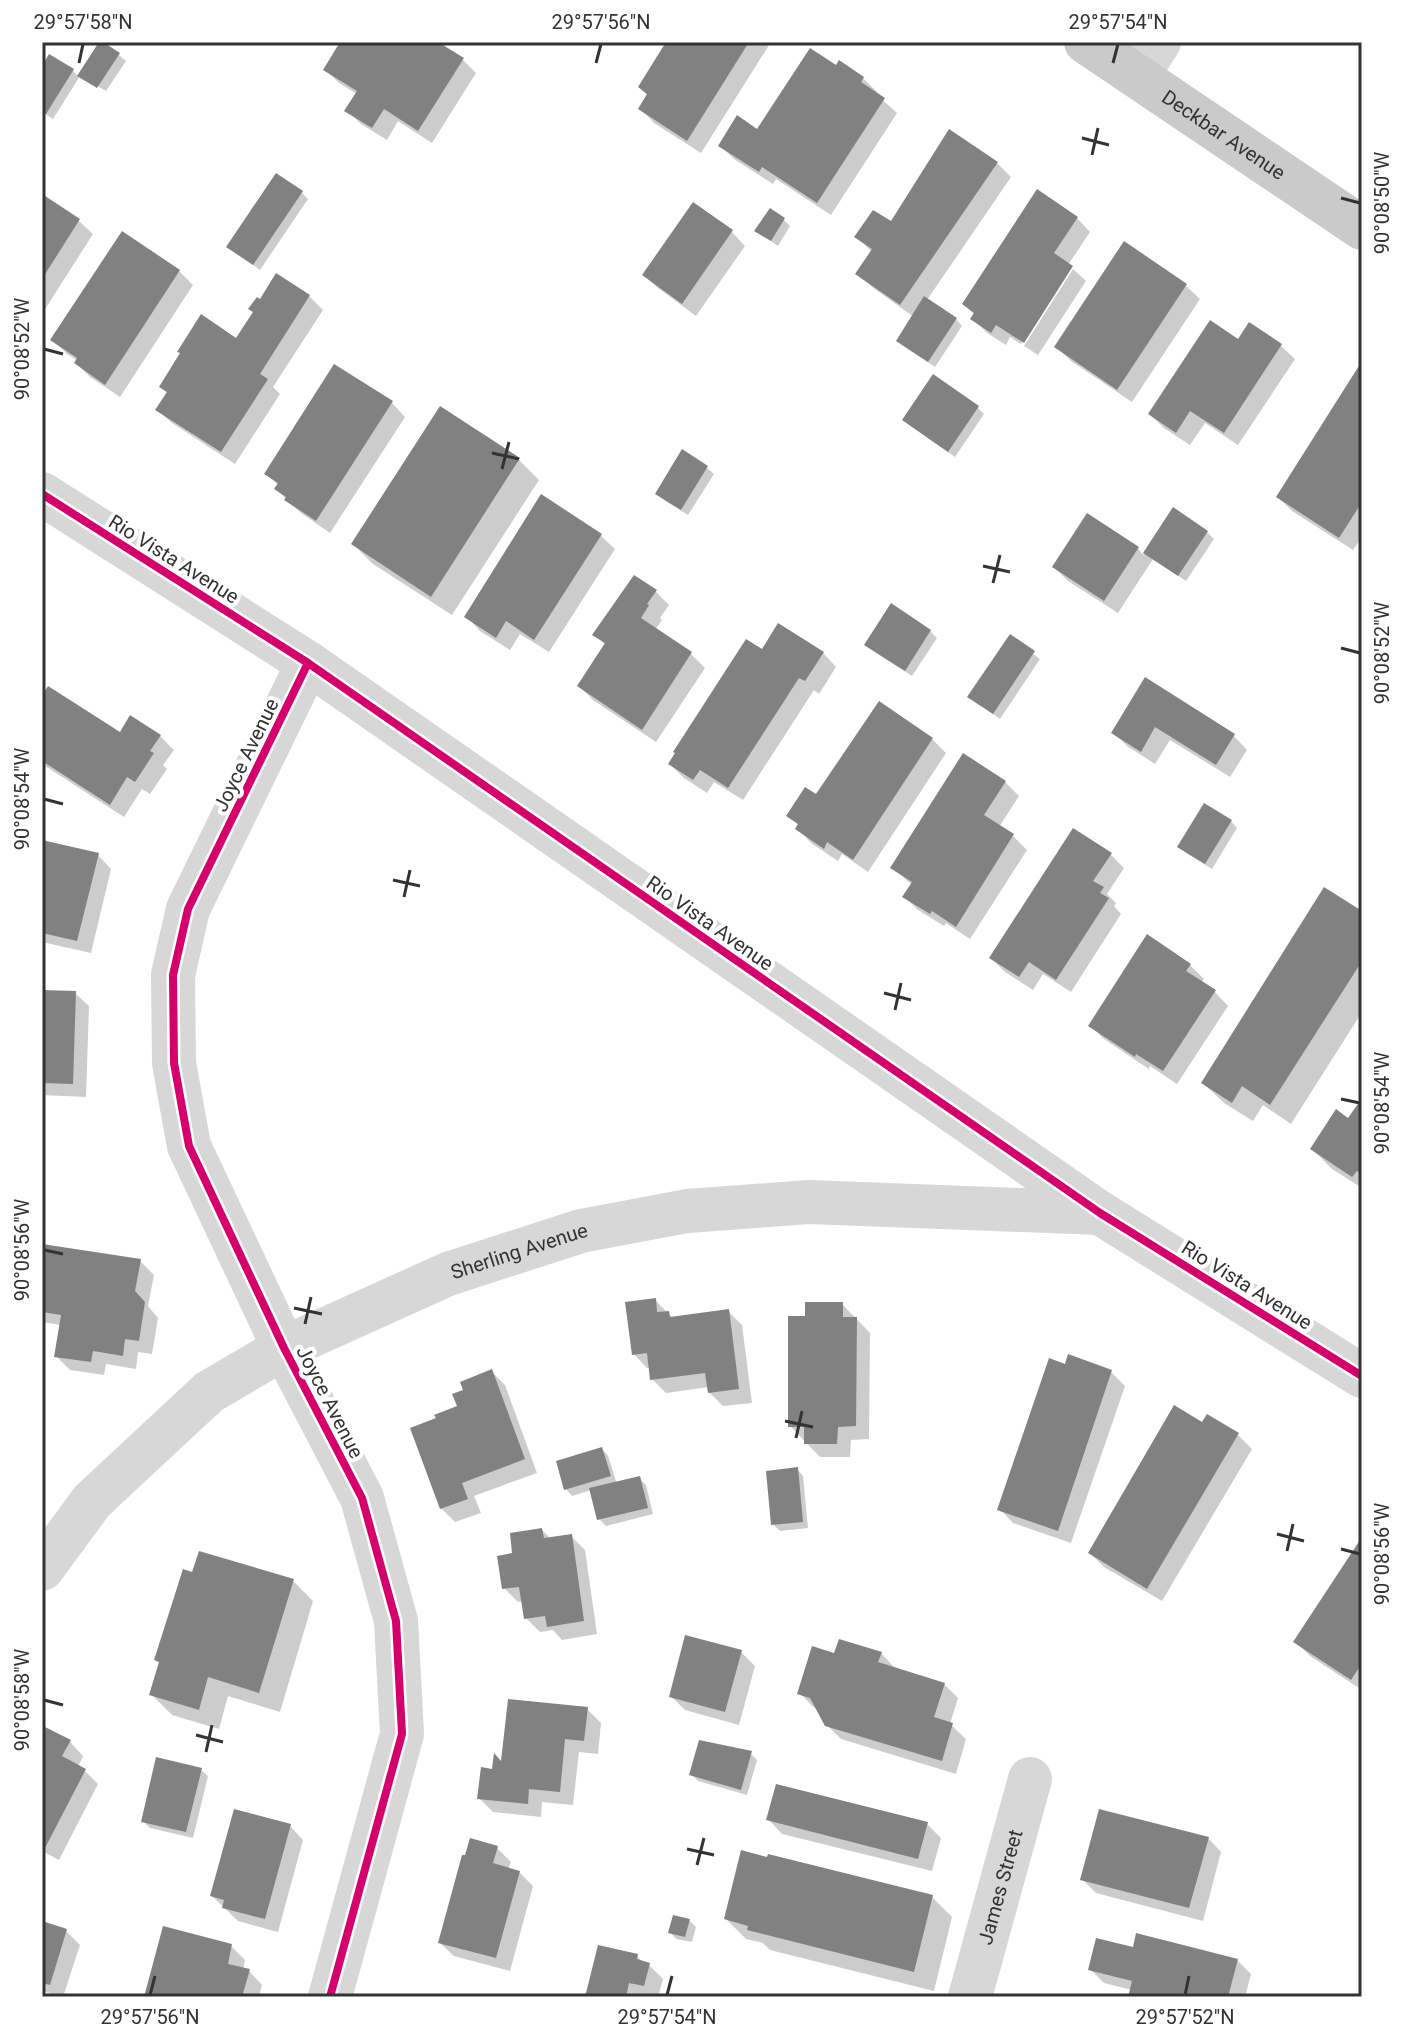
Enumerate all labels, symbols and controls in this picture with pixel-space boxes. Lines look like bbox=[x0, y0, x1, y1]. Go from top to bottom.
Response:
text: 29°57'58"N bbox=[33, 10, 133, 34]
text: 29°57'56"N bbox=[551, 10, 651, 34]
text: 29°57'54"N bbox=[1068, 10, 1168, 34]
street label: Deckbar Avenue bbox=[1157, 85, 1290, 185]
text: 90°08'50"W bbox=[1370, 151, 1394, 254]
text: 90°08'52"W bbox=[10, 297, 34, 400]
street label: Rio Vista Avenue bbox=[104, 509, 244, 609]
text: 90°08'52"W bbox=[1370, 601, 1394, 704]
street label: Joyce Avenue bbox=[208, 694, 284, 816]
text: 90°08'54"W bbox=[10, 747, 34, 850]
street label: Rio Vista Avenue bbox=[642, 870, 778, 976]
text: 90°08'54"W bbox=[1370, 1051, 1394, 1154]
text: 90°08'56"W bbox=[10, 1198, 34, 1301]
street label: Sherling Avenue bbox=[448, 1218, 590, 1284]
street label: Rio Vista Avenue bbox=[1177, 1235, 1317, 1335]
street label: Joyce Avenue bbox=[291, 1342, 369, 1462]
text: 90°08'56"W bbox=[1370, 1502, 1394, 1605]
text: 90°08'58"W bbox=[10, 1648, 34, 1751]
street label: James Street bbox=[973, 1827, 1028, 1947]
text: 29°57'56"N bbox=[100, 2005, 200, 2029]
text: 29°57'54"N bbox=[617, 2005, 717, 2029]
text: 29°57'52"N bbox=[1135, 2005, 1235, 2029]

